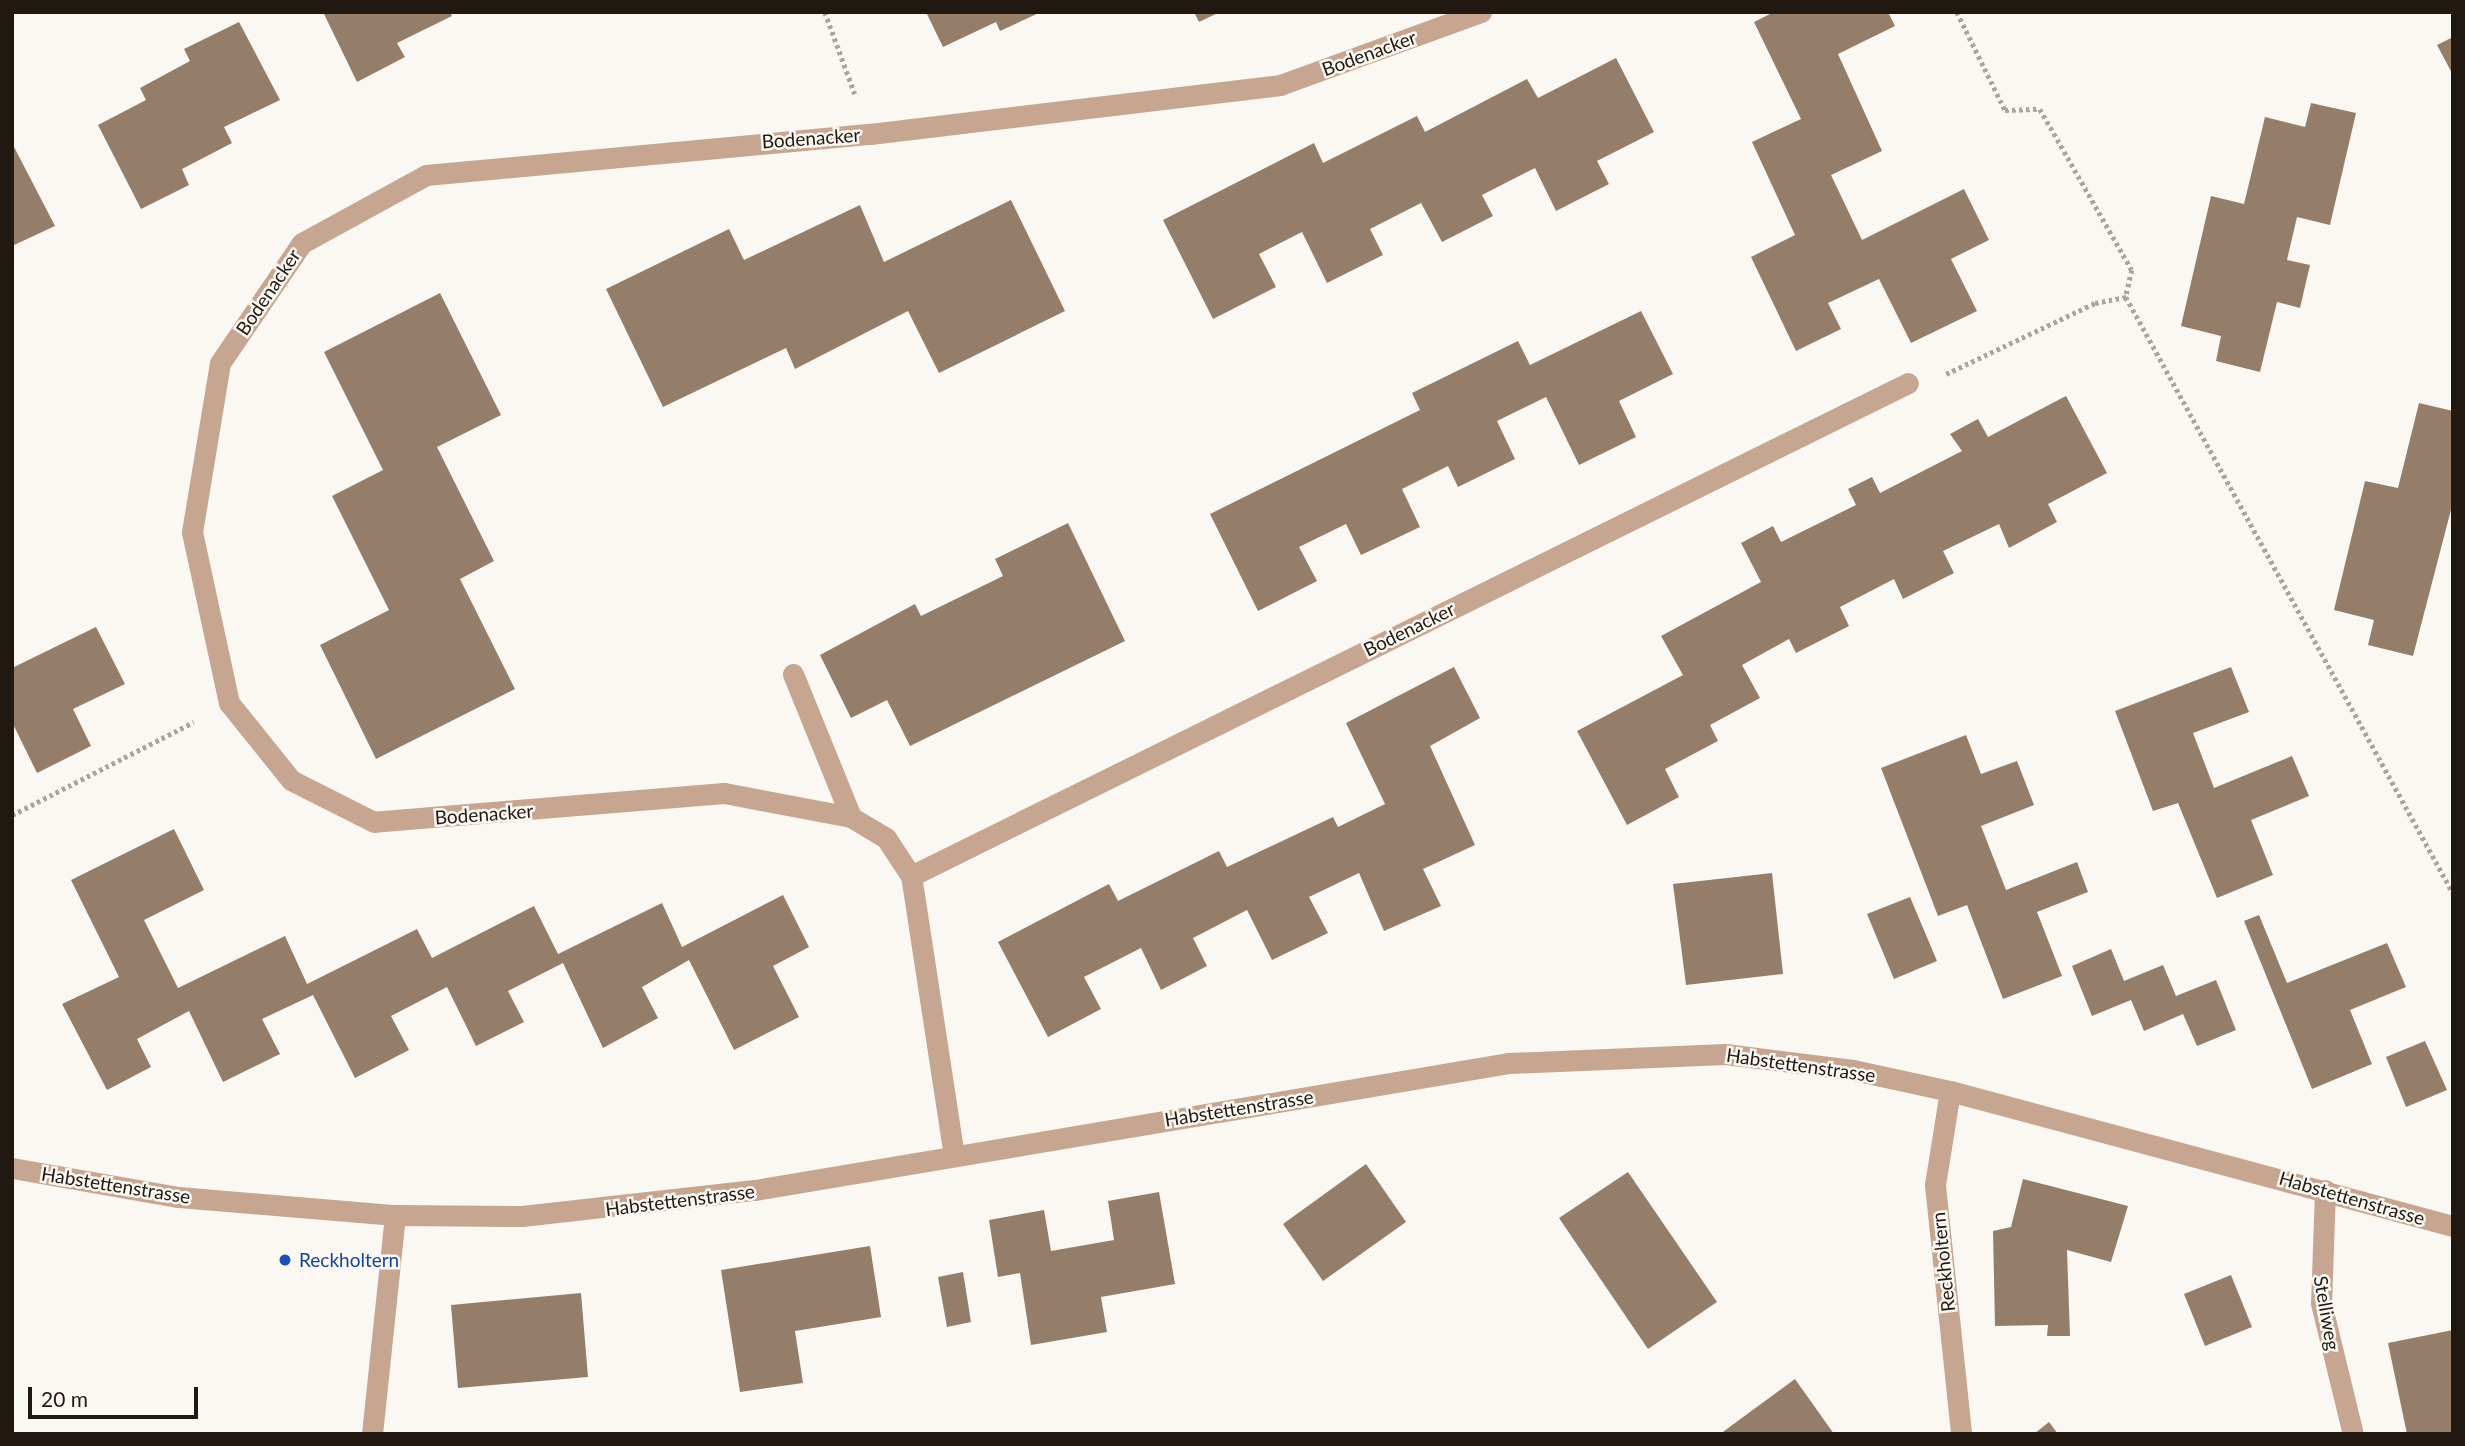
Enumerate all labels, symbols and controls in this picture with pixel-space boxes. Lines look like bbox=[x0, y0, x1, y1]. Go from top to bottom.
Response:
street label: Bodenacker bbox=[1319, 25, 1419, 81]
street label: Bodenacker bbox=[761, 123, 861, 153]
street label: Bodenacker bbox=[231, 245, 305, 339]
street label: Bodenacker bbox=[1360, 597, 1458, 661]
street label: Bodenacker bbox=[434, 799, 534, 829]
street label: Habstettenstrasse bbox=[1725, 1043, 1877, 1087]
street label: Habstettenstrasse bbox=[1163, 1085, 1315, 1131]
street label: Habstettenstrasse bbox=[40, 1162, 192, 1208]
street label: Habstettenstrasse bbox=[2276, 1166, 2428, 1230]
street label: Habstettenstrasse bbox=[604, 1180, 756, 1220]
street label: Reckholtern bbox=[1926, 1211, 1960, 1313]
place label: Reckholtern bbox=[299, 1249, 399, 1271]
marker: Reckholtern bbox=[277, 1252, 293, 1268]
street label: Stelliweg bbox=[2309, 1274, 2345, 1352]
scale bar bbox=[32, 1372, 201, 1416]
text: 20 m bbox=[41, 1386, 88, 1411]

